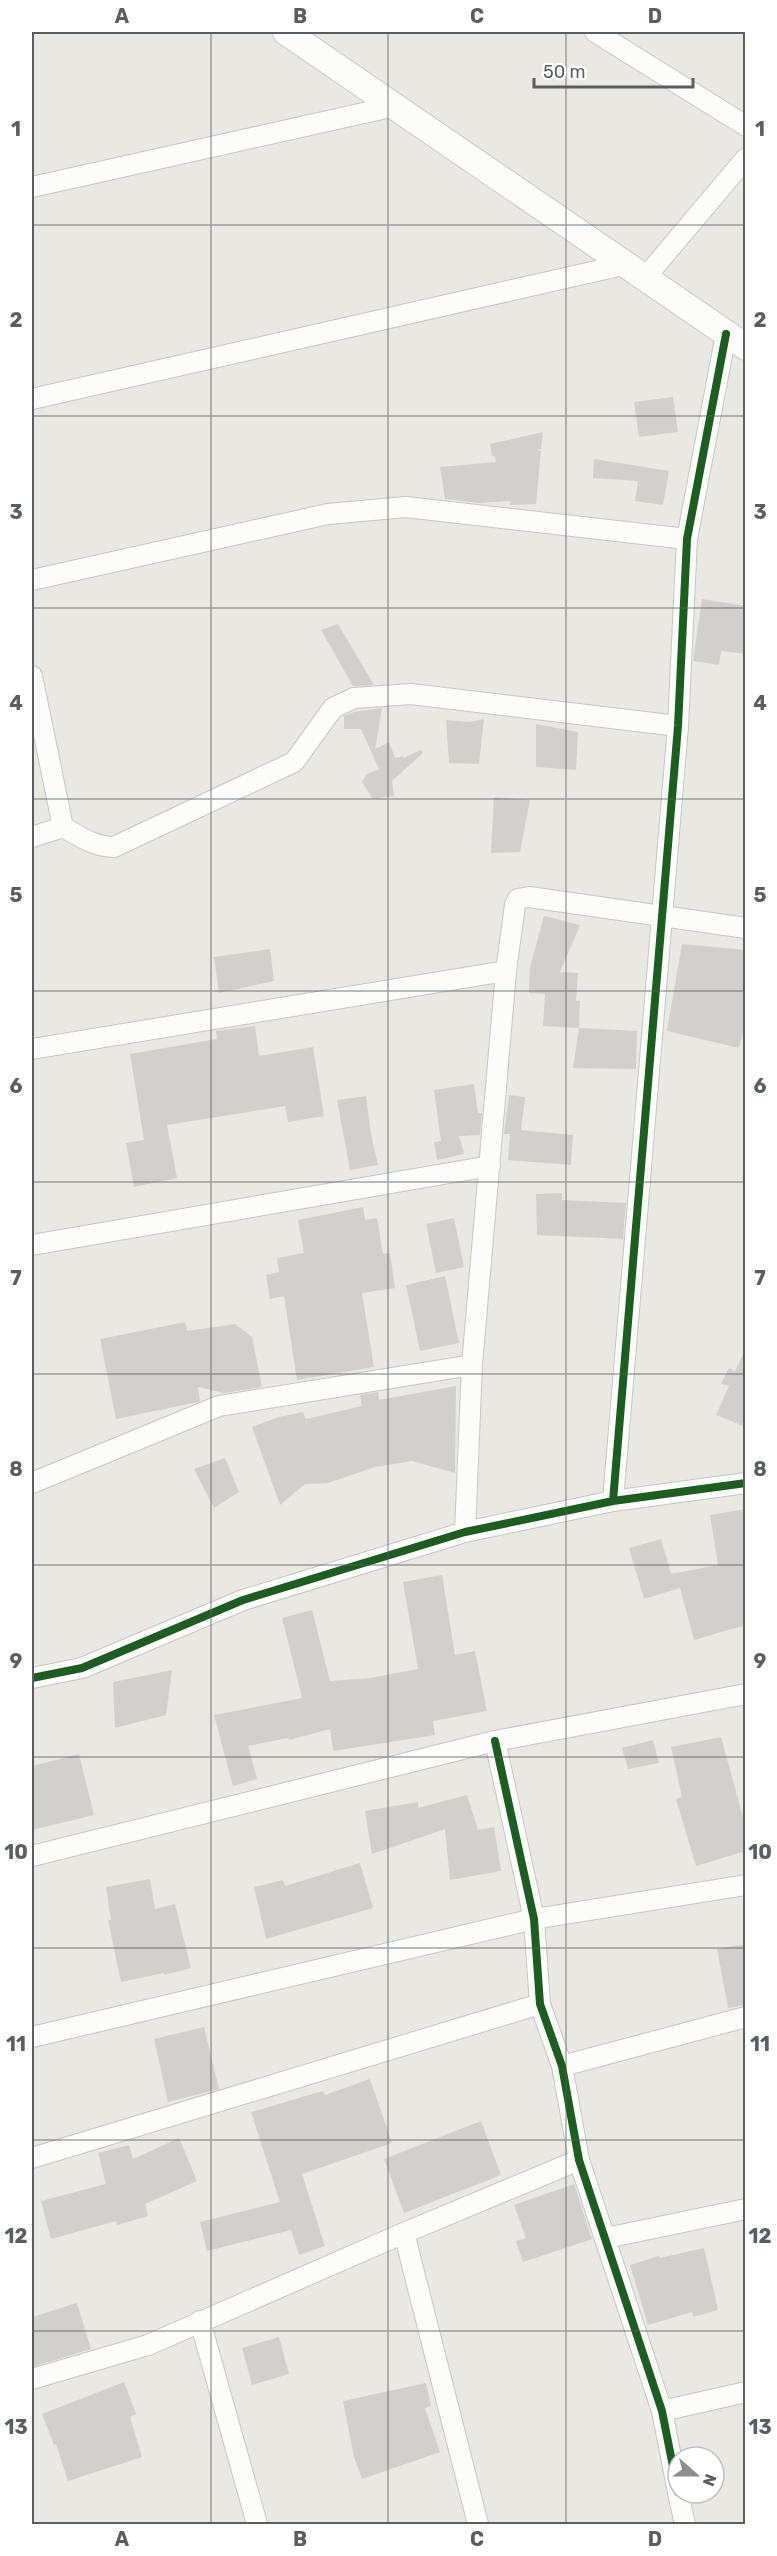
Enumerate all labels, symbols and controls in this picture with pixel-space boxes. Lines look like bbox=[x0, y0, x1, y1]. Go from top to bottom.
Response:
text: A bbox=[115, 4, 130, 28]
text: B bbox=[293, 4, 307, 28]
text: C bbox=[470, 4, 484, 28]
text: D bbox=[648, 4, 662, 28]
scale bar bbox=[534, 51, 693, 89]
text: 50 m bbox=[543, 61, 586, 83]
text: 1 bbox=[11, 117, 21, 141]
text: 1 bbox=[755, 117, 765, 141]
text: 2 bbox=[10, 308, 23, 332]
text: 2 bbox=[754, 308, 767, 332]
text: 3 bbox=[9, 500, 23, 524]
text: 3 bbox=[753, 500, 767, 524]
text: 4 bbox=[9, 691, 23, 715]
text: 4 bbox=[753, 691, 767, 715]
text: 5 bbox=[10, 883, 23, 907]
text: 5 bbox=[754, 883, 767, 907]
text: 6 bbox=[9, 1074, 23, 1098]
text: 6 bbox=[753, 1074, 767, 1098]
text: 7 bbox=[10, 1266, 22, 1290]
text: 7 bbox=[754, 1266, 766, 1290]
text: 8 bbox=[9, 1457, 23, 1481]
text: 8 bbox=[753, 1457, 767, 1481]
text: 9 bbox=[10, 1649, 23, 1673]
text: 9 bbox=[754, 1649, 767, 1673]
text: 10 bbox=[4, 1840, 28, 1864]
text: 10 bbox=[748, 1840, 772, 1864]
text: 11 bbox=[6, 2032, 26, 2056]
text: 11 bbox=[750, 2032, 770, 2056]
text: 12 bbox=[5, 2224, 27, 2248]
text: 12 bbox=[749, 2224, 771, 2248]
text: 13 bbox=[4, 2415, 28, 2439]
text: 13 bbox=[748, 2415, 772, 2439]
north arrow bbox=[666, 2445, 726, 2505]
text: N bbox=[699, 2471, 720, 2489]
text: A bbox=[115, 2527, 130, 2551]
text: B bbox=[293, 2527, 307, 2551]
text: C bbox=[470, 2527, 484, 2551]
text: D bbox=[648, 2527, 662, 2551]

